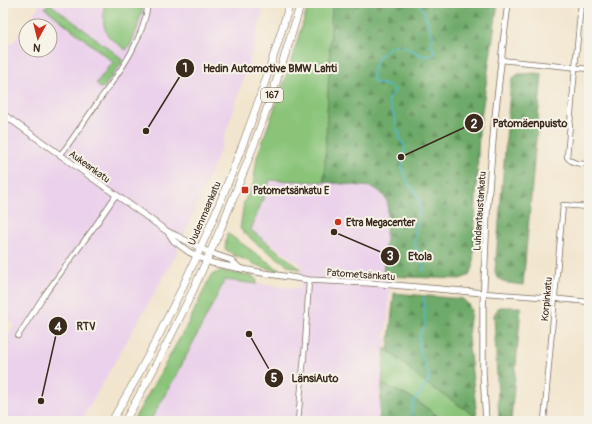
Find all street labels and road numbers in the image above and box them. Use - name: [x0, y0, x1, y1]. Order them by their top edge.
- road number: 167: [261, 88, 283, 102]
- street label: Aukeankatu: [67, 148, 112, 186]
- street label: Luhdantaustankatu: [471, 171, 489, 251]
- street label: Uudenmaankatu: [186, 180, 224, 247]
- street label: Patometsänkatu: [326, 267, 396, 283]
- street label: Korpinkatu: [539, 276, 555, 322]

